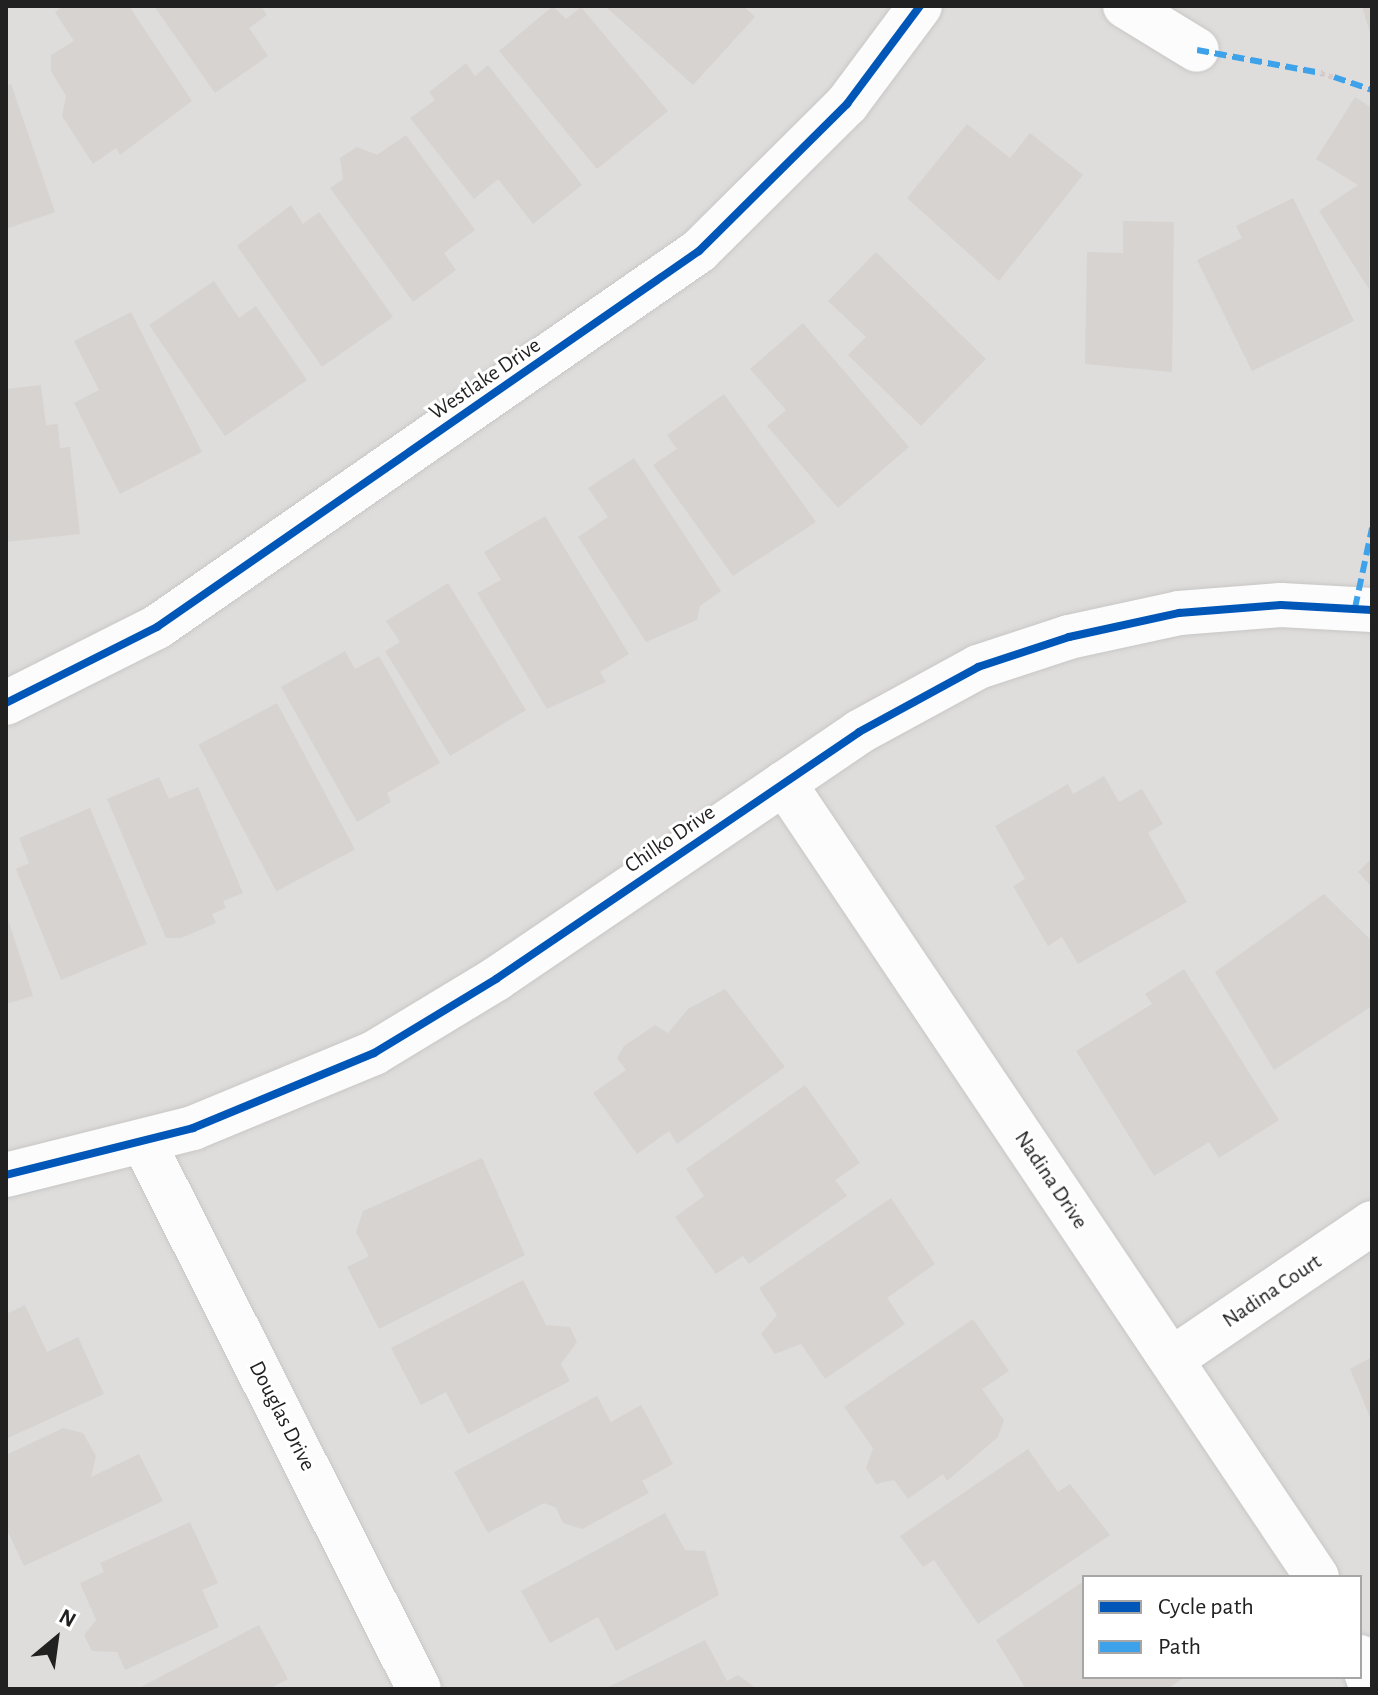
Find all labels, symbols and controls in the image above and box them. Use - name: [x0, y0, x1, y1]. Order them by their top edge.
- street label: Westlake Drive: [424, 332, 546, 426]
- street label: Chilko Drive: [620, 799, 720, 879]
- street label: Nadina Drive: [1009, 1126, 1093, 1234]
- street label: Nadina Court: [1218, 1248, 1326, 1334]
- street label: Douglas Drive: [243, 1357, 321, 1475]
- legend: [1082, 1575, 1362, 1679]
- text: Cycle path: [1158, 1595, 1254, 1619]
- north arrow: [16, 1599, 96, 1679]
- text: N: [56, 1605, 80, 1631]
- text: Path: [1158, 1635, 1201, 1659]

